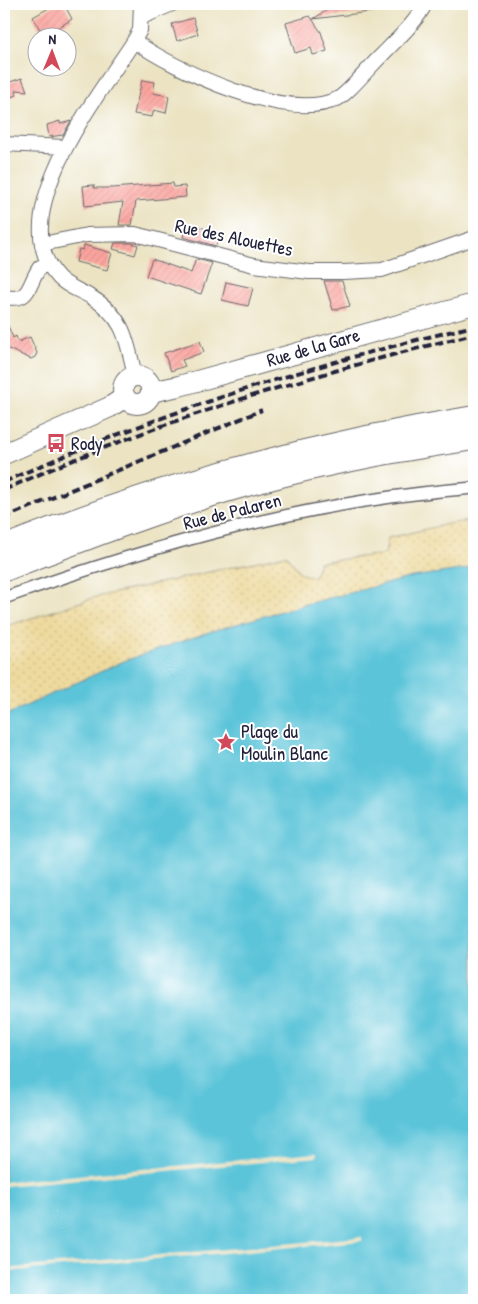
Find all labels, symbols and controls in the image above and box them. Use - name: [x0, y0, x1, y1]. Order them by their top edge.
- north arrow: [28, 28, 78, 78]
- text: N: [48, 29, 57, 48]
- street label: Rue des Alouettes: [173, 212, 295, 262]
- street label: Rue de la Gare: [263, 321, 363, 373]
- place label: Rody: [71, 430, 103, 456]
- bus stop icon: Rody: [45, 432, 67, 454]
- street label: Rue de Palaren: [180, 486, 284, 536]
- place label: Plage du Moulin Blanc: [241, 718, 329, 766]
- place icon: Plage du Moulin Blanc: [215, 731, 237, 753]

